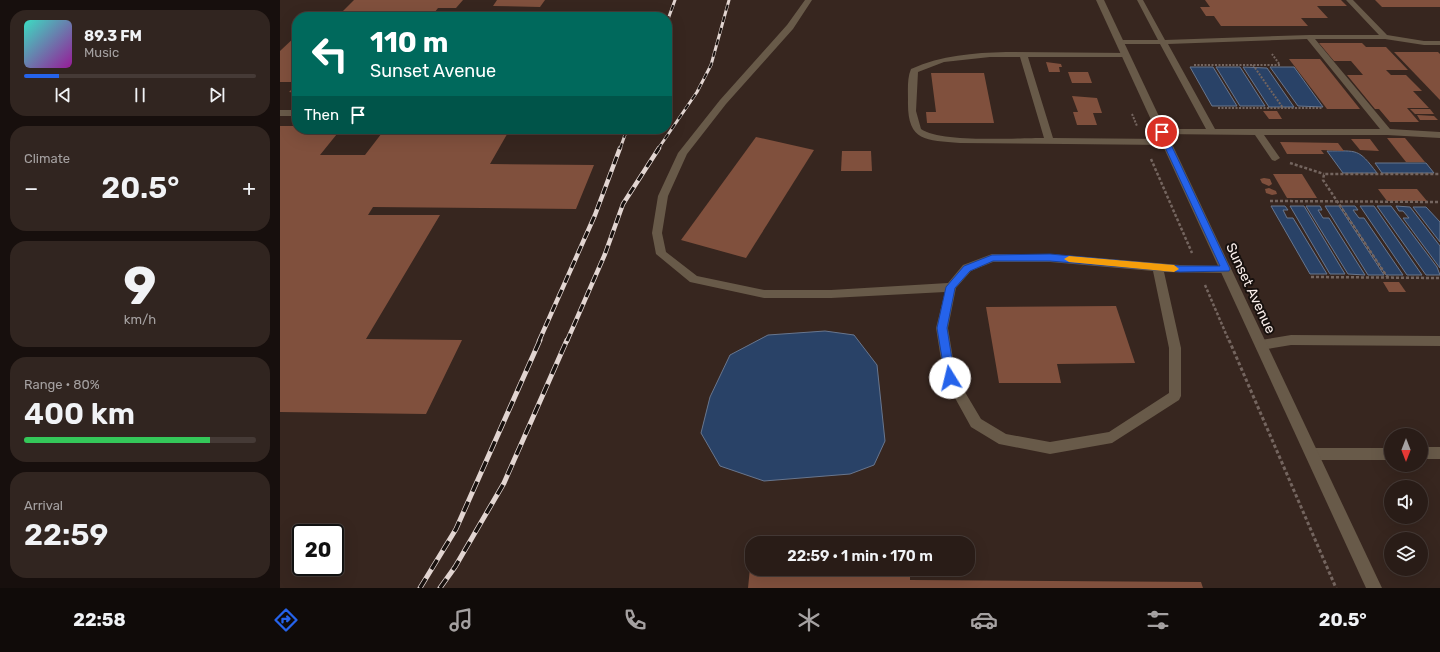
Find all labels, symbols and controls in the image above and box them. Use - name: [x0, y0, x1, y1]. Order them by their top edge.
- text: 110 m: [370, 26, 448, 59]
- text: 89.3 FM: [84, 27, 142, 45]
- icon: left: [304, 28, 356, 80]
- text: Music: [84, 45, 119, 60]
- text: Sunset Avenue: [370, 60, 496, 82]
- icon: previous: [52, 84, 74, 106]
- icon: pause: [129, 84, 151, 106]
- icon: next: [206, 84, 228, 106]
- icon: arrive: [347, 104, 369, 126]
- text: Then: [304, 106, 339, 124]
- pin: [1145, 115, 1179, 149]
- icon: arrive: [1151, 121, 1173, 143]
- text: Climate: [24, 151, 70, 166]
- text: 20.5°: [101, 170, 179, 206]
- text: −: [24, 175, 38, 202]
- text: +: [242, 175, 256, 202]
- street label: Sunset Avenue: [1222, 240, 1279, 336]
- text: 9: [123, 255, 157, 317]
- text: km/h: [124, 312, 156, 327]
- position arrow: [929, 357, 971, 399]
- text: Range · 80%: [24, 377, 100, 392]
- text: 400 km: [24, 396, 135, 432]
- north arrow: [1384, 428, 1428, 472]
- map controls: [1384, 428, 1428, 576]
- button: sound: [1384, 480, 1428, 524]
- text: Arrival: [24, 498, 63, 513]
- text: 22:59: [24, 517, 108, 553]
- speed limit sign: 20: [292, 524, 344, 576]
- button: layers: [1384, 532, 1428, 576]
- text: 22:59 · 1 min · 170 m: [787, 547, 933, 565]
- icon: directions: [272, 606, 300, 634]
- icon: music: [447, 606, 475, 634]
- icon: phone: [621, 606, 649, 634]
- icon: climate: [795, 606, 823, 634]
- icon: car: [970, 606, 998, 634]
- icon: filters: [1144, 606, 1172, 634]
- text: 22:58: [73, 609, 126, 631]
- text: 20.5°: [1319, 609, 1367, 631]

